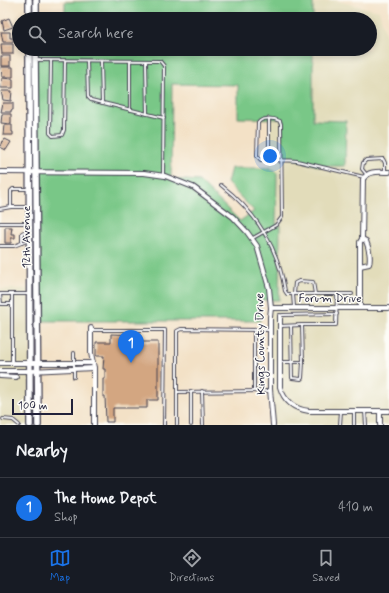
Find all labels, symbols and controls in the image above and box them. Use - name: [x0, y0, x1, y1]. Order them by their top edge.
- search box: [12, 12, 377, 56]
- icon: search: [26, 23, 48, 45]
- text: Search here: [58, 24, 134, 44]
- your location: [260, 146, 280, 166]
- street label: 12th Avenue: [19, 206, 35, 268]
- street label: Forum Drive: [298, 291, 362, 307]
- street label: Kings County Drive: [252, 293, 270, 395]
- pin: 1: [118, 330, 144, 363]
- scale bar: [12, 397, 73, 416]
- text: 100 m: [18, 399, 48, 413]
- text: Nearby: [16, 440, 68, 462]
- text: The Home Depot: [54, 489, 157, 509]
- text: 1: [26, 499, 32, 516]
- text: 410 m: [338, 499, 373, 516]
- text: Shop: [54, 509, 78, 526]
- tab: Map: [49, 547, 71, 585]
- tab: Directions: [169, 547, 214, 585]
- tab: Saved: [312, 547, 340, 585]

